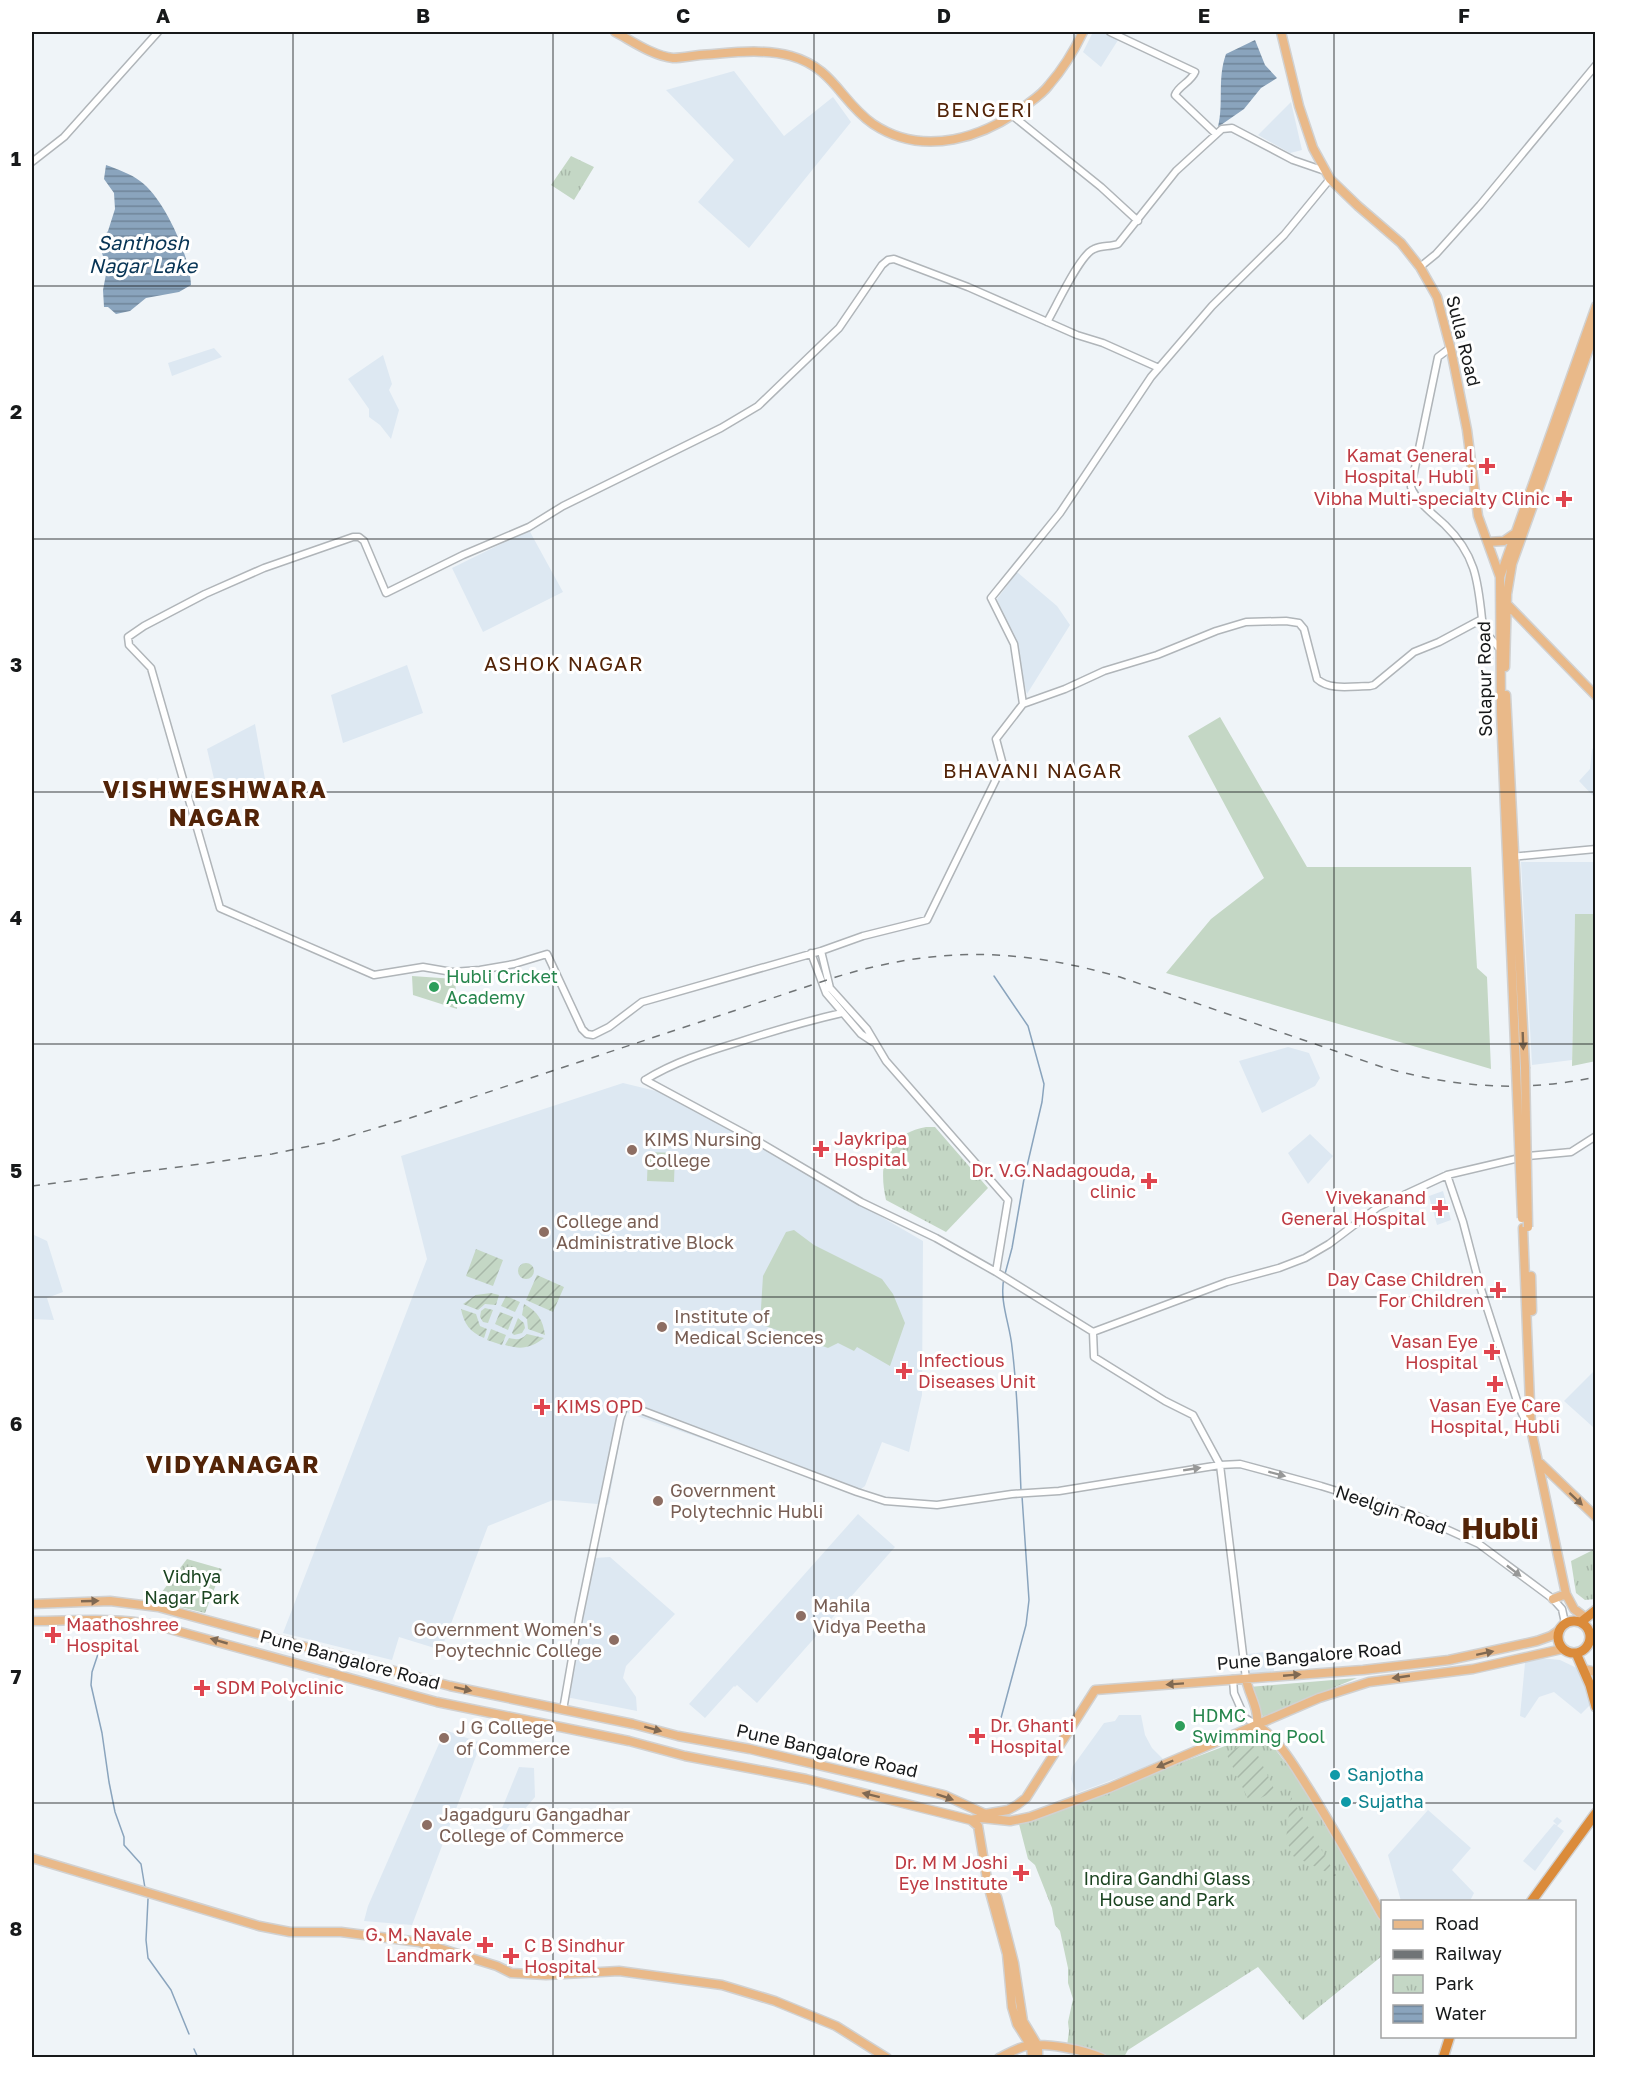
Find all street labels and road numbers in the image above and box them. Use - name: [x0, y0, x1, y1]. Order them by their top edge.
- street label: Sulla Road: [1442, 293, 1486, 388]
- street label: Solapur Road: [1472, 621, 1496, 737]
- street label: Neelgin Road: [1333, 1480, 1450, 1538]
- street label: Pune Bangalore Road: [258, 1624, 443, 1694]
- street label: Pune Bangalore Road: [1216, 1636, 1402, 1674]
- street label: Pune Bangalore Road: [734, 1718, 920, 1782]

